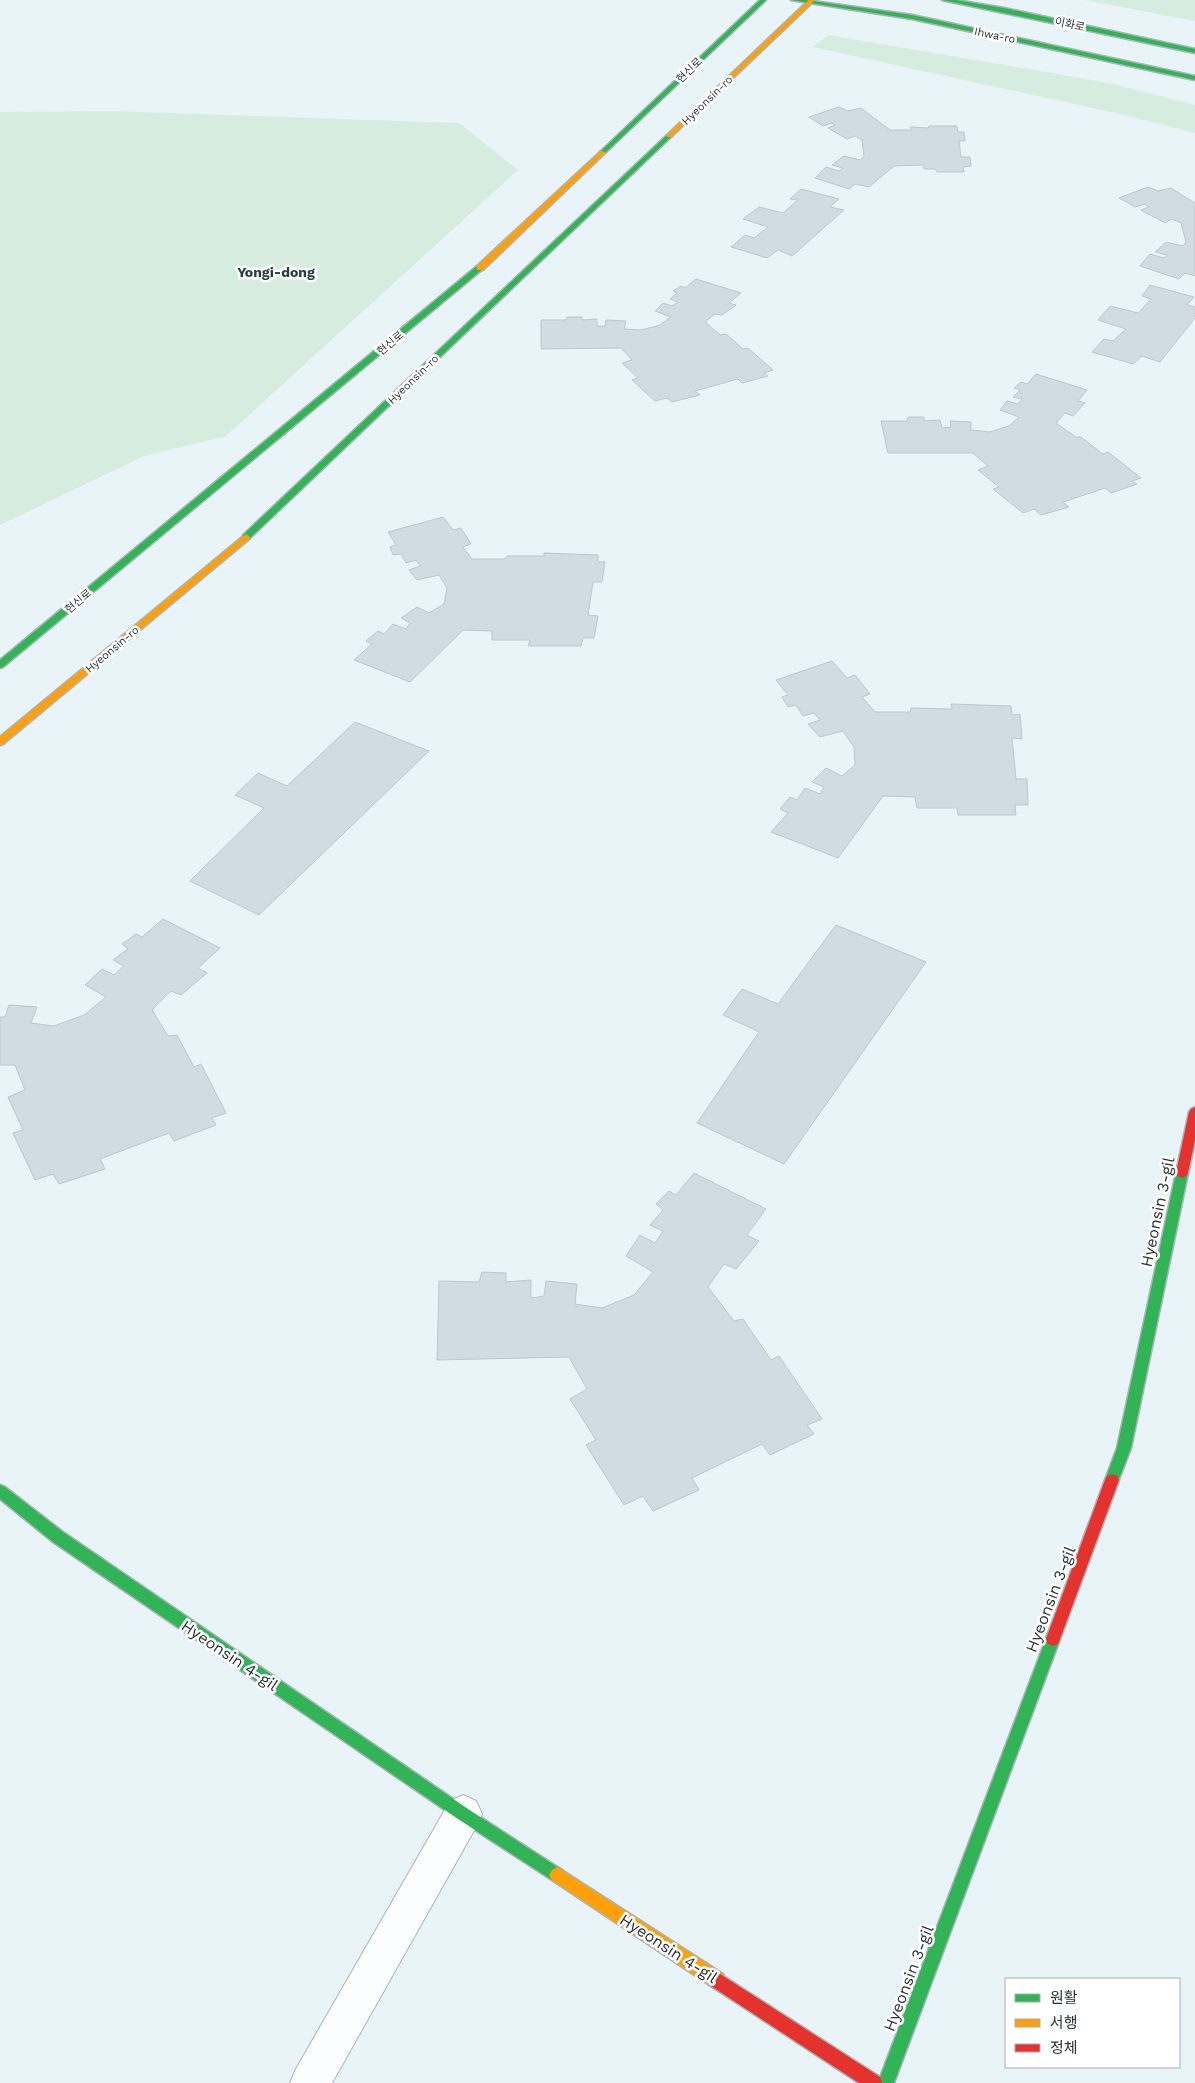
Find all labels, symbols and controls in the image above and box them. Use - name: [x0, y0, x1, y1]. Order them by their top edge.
- street label: 이화로: [1054, 15, 1086, 34]
- street label: Ihwa-ro: [973, 25, 1017, 46]
- street label: 현신로: [674, 55, 705, 86]
- street label: Hyeonsin-ro: [679, 73, 735, 128]
- district label: Yongi-dong: [237, 264, 315, 280]
- street label: 현신로: [375, 329, 406, 358]
- street label: Hyeonsin-ro: [385, 352, 441, 407]
- street label: 현신로: [63, 587, 94, 616]
- street label: Hyeonsin-ro: [83, 623, 142, 675]
- street label: Hyeonsin 3-gil: [1137, 1155, 1178, 1269]
- street label: Hyeonsin 3-gil: [1022, 1543, 1079, 1655]
- street label: Hyeonsin 4-gil: [178, 1616, 282, 1695]
- street label: Hyeonsin 4-gil: [616, 1910, 721, 1987]
- street label: Hyeonsin 3-gil: [880, 1922, 937, 2034]
- legend: [1005, 1978, 1180, 2068]
- text: 원활: [1050, 1989, 1078, 2007]
- text: 서행: [1050, 2014, 1078, 2032]
- text: 정체: [1050, 2039, 1078, 2057]

